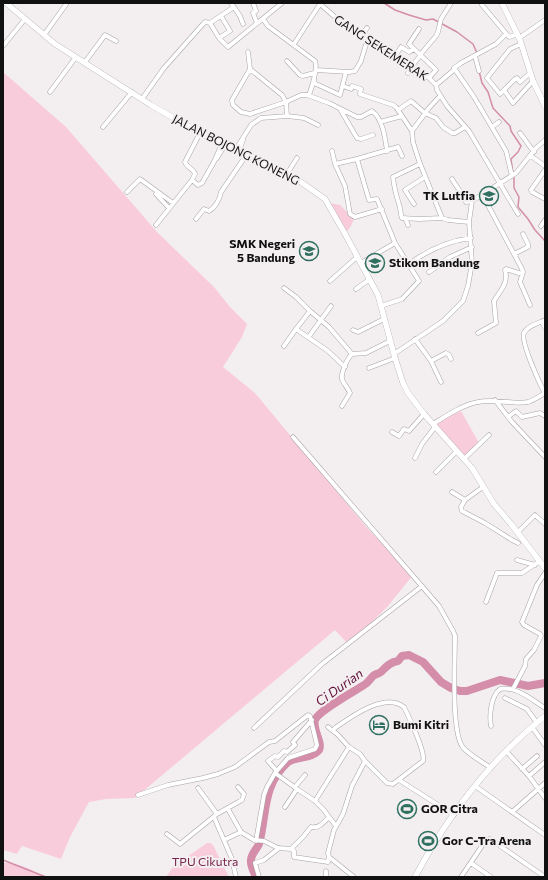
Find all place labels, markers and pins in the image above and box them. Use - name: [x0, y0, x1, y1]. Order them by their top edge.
- school or university icon: TK Lutfia: [478, 185, 500, 207]
- place label: TK Lutfia: [423, 188, 475, 202]
- place label: SMK Negeri 5 Bandung: [229, 236, 295, 264]
- school or university icon: SMK Negeri 5 Bandung: [298, 240, 320, 262]
- school or university icon: Stikom Bandung: [364, 252, 386, 274]
- place label: Stikom Bandung: [389, 255, 480, 269]
- hotel icon: Bumi Kitri: [368, 714, 390, 736]
- place label: Bumi Kitri: [393, 717, 449, 731]
- sports icon: GOR Citra: [396, 798, 418, 820]
- place label: GOR Citra: [421, 801, 478, 815]
- sports icon: Gor C-Tra Arena: [417, 830, 439, 852]
- place label: Gor C-Tra Arena: [442, 833, 531, 847]

